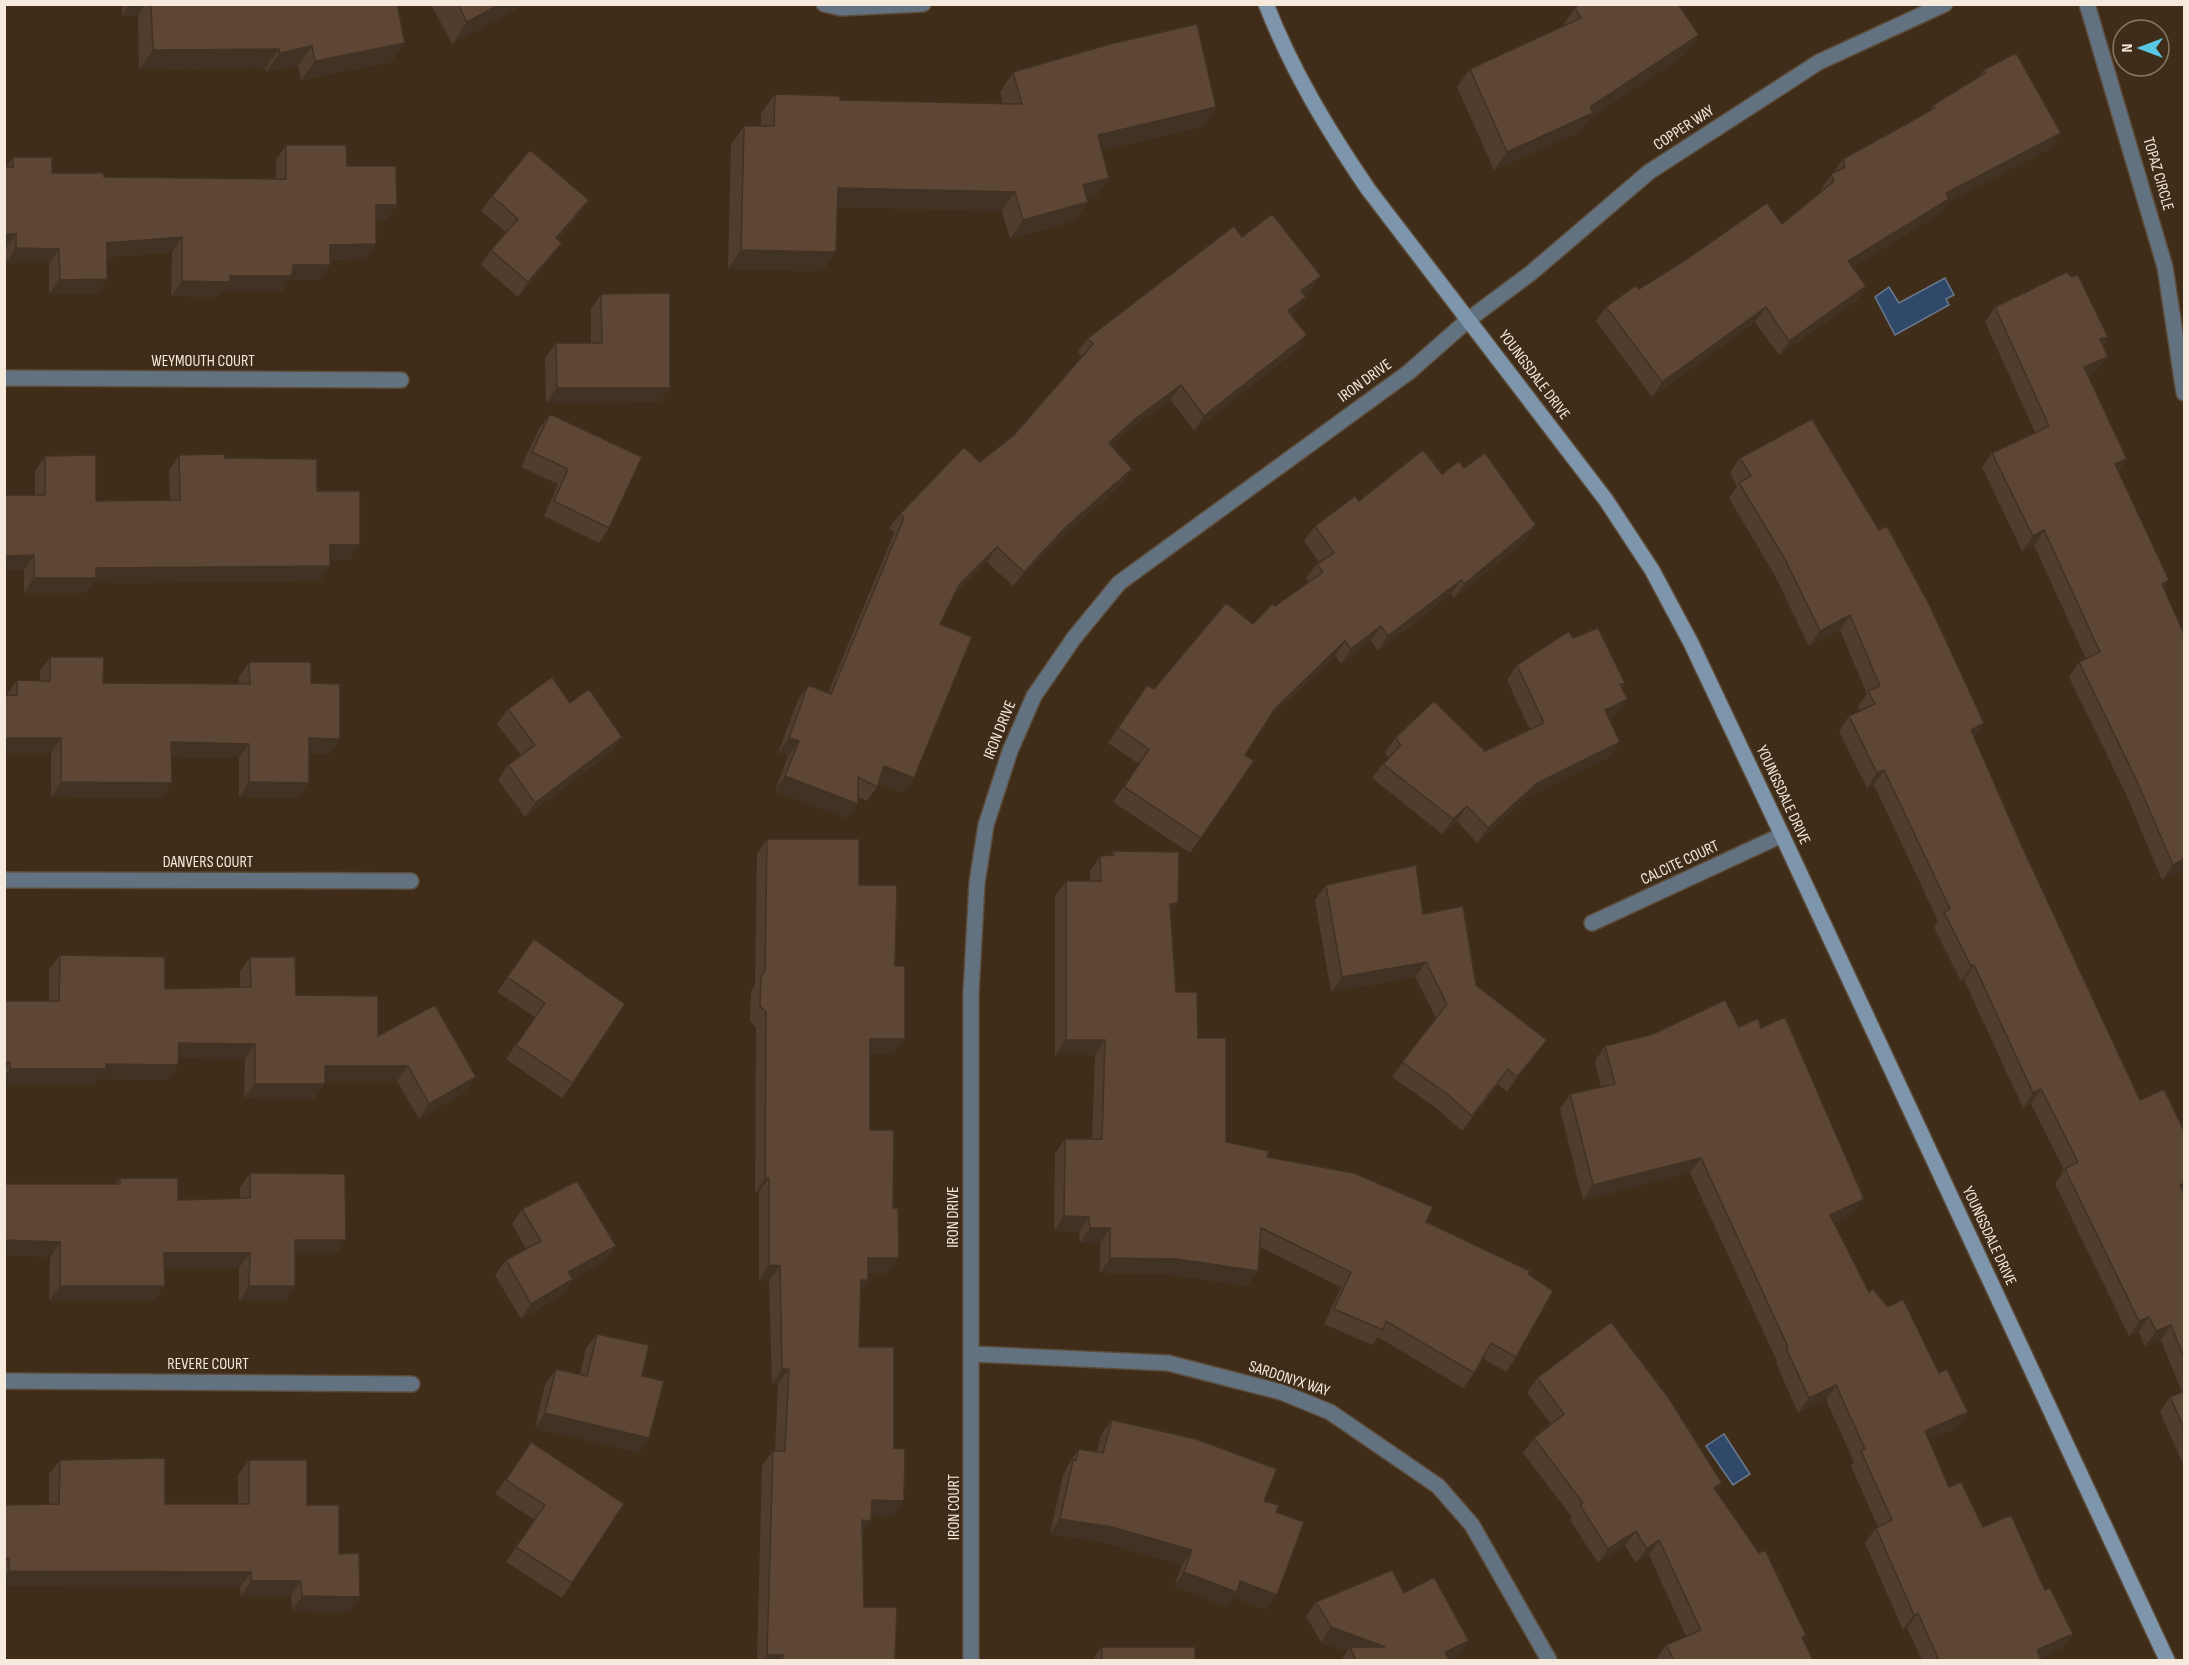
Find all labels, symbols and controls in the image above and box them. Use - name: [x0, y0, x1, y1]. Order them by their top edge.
- north arrow: [2111, 18, 2171, 78]
- text: N: [2118, 44, 2137, 52]
- street label: COPPER WAY: [1650, 101, 1718, 155]
- street label: TOPAZ CIRCLE: [2138, 135, 2178, 213]
- street label: YOUNGSDALE DRIVE: [1494, 327, 1574, 423]
- street label: WEYMOUTH COURT: [151, 352, 255, 371]
- street label: IRON DRIVE: [1335, 355, 1395, 407]
- street label: IRON DRIVE: [980, 698, 1020, 762]
- street label: YOUNGSDALE DRIVE: [1752, 742, 1814, 848]
- street label: CALCITE COURT: [1638, 836, 1723, 889]
- street label: DANVERS COURT: [163, 853, 254, 872]
- street label: YOUNGSDALE DRIVE: [1958, 1183, 2020, 1289]
- street label: IRON DRIVE: [944, 1186, 963, 1248]
- street label: REVERE COURT: [167, 1355, 249, 1374]
- street label: SARDONYX WAY: [1246, 1357, 1332, 1401]
- street label: IRON COURT: [945, 1473, 964, 1540]

